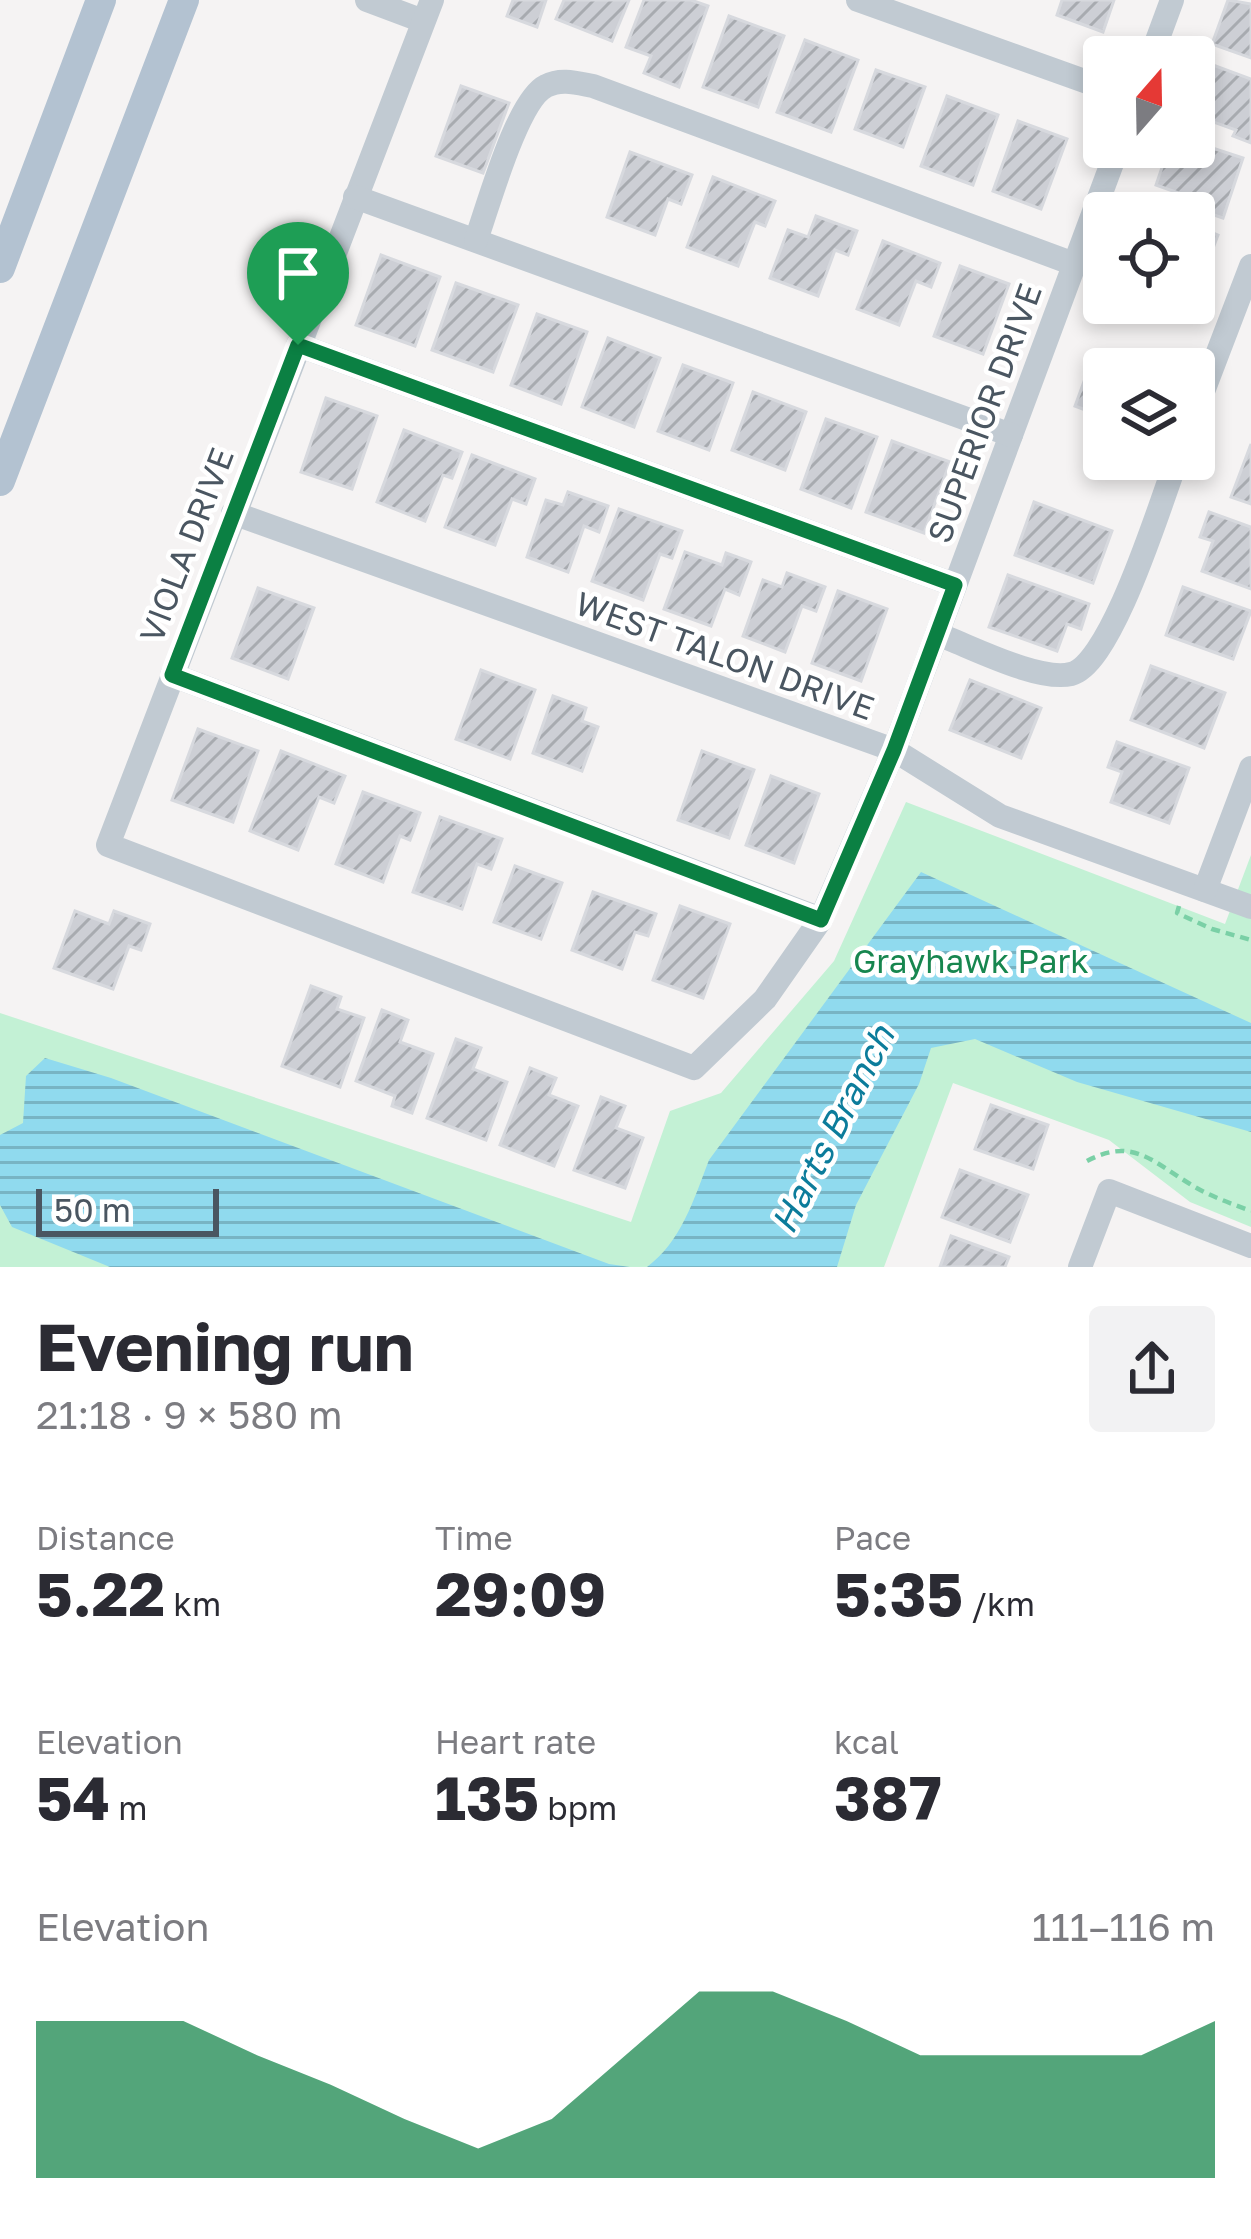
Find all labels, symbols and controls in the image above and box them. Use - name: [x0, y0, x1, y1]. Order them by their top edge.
- north arrow: [1083, 36, 1215, 168]
- map controls: [1083, 36, 1215, 480]
- button: locate: [1083, 192, 1215, 324]
- pin: [247, 222, 349, 345]
- icon: arrive: [265, 240, 331, 306]
- street label: SUPERIOR DRIVE: [919, 278, 1049, 548]
- button: layers: [1083, 348, 1215, 480]
- street label: VIOLA DRIVE: [131, 442, 241, 648]
- street label: WEST TALON DRIVE: [571, 583, 879, 727]
- park label: Grayhawk Park: [853, 941, 1089, 980]
- water label: Harts Branch: [761, 1016, 904, 1240]
- scale bar: [36, 1183, 219, 1236]
- text: 50 m: [54, 1190, 131, 1229]
- text: Evening run: [36, 1306, 414, 1386]
- button: share: [1089, 1306, 1215, 1432]
- text: 21:18 · 9 × 580 m: [36, 1391, 343, 1438]
- text: Distance: [36, 1518, 175, 1557]
- text: Time: [435, 1518, 513, 1557]
- text: Pace: [834, 1518, 911, 1557]
- text: 5.22: [36, 1557, 165, 1629]
- text: 29:09: [435, 1557, 606, 1629]
- text: 5:35: [834, 1557, 963, 1629]
- text: km: [165, 1584, 221, 1623]
- text: /km: [963, 1584, 1035, 1623]
- text: Elevation: [36, 1722, 183, 1761]
- text: Heart rate: [435, 1722, 596, 1761]
- text: kcal: [834, 1722, 899, 1761]
- text: 54: [36, 1761, 110, 1833]
- text: 135: [435, 1761, 539, 1833]
- text: 387: [834, 1761, 942, 1833]
- text: m: [110, 1788, 148, 1827]
- text: bpm: [539, 1788, 617, 1827]
- text: Elevation: [36, 1903, 209, 1950]
- text: 111–116 m: [1032, 1903, 1215, 1950]

